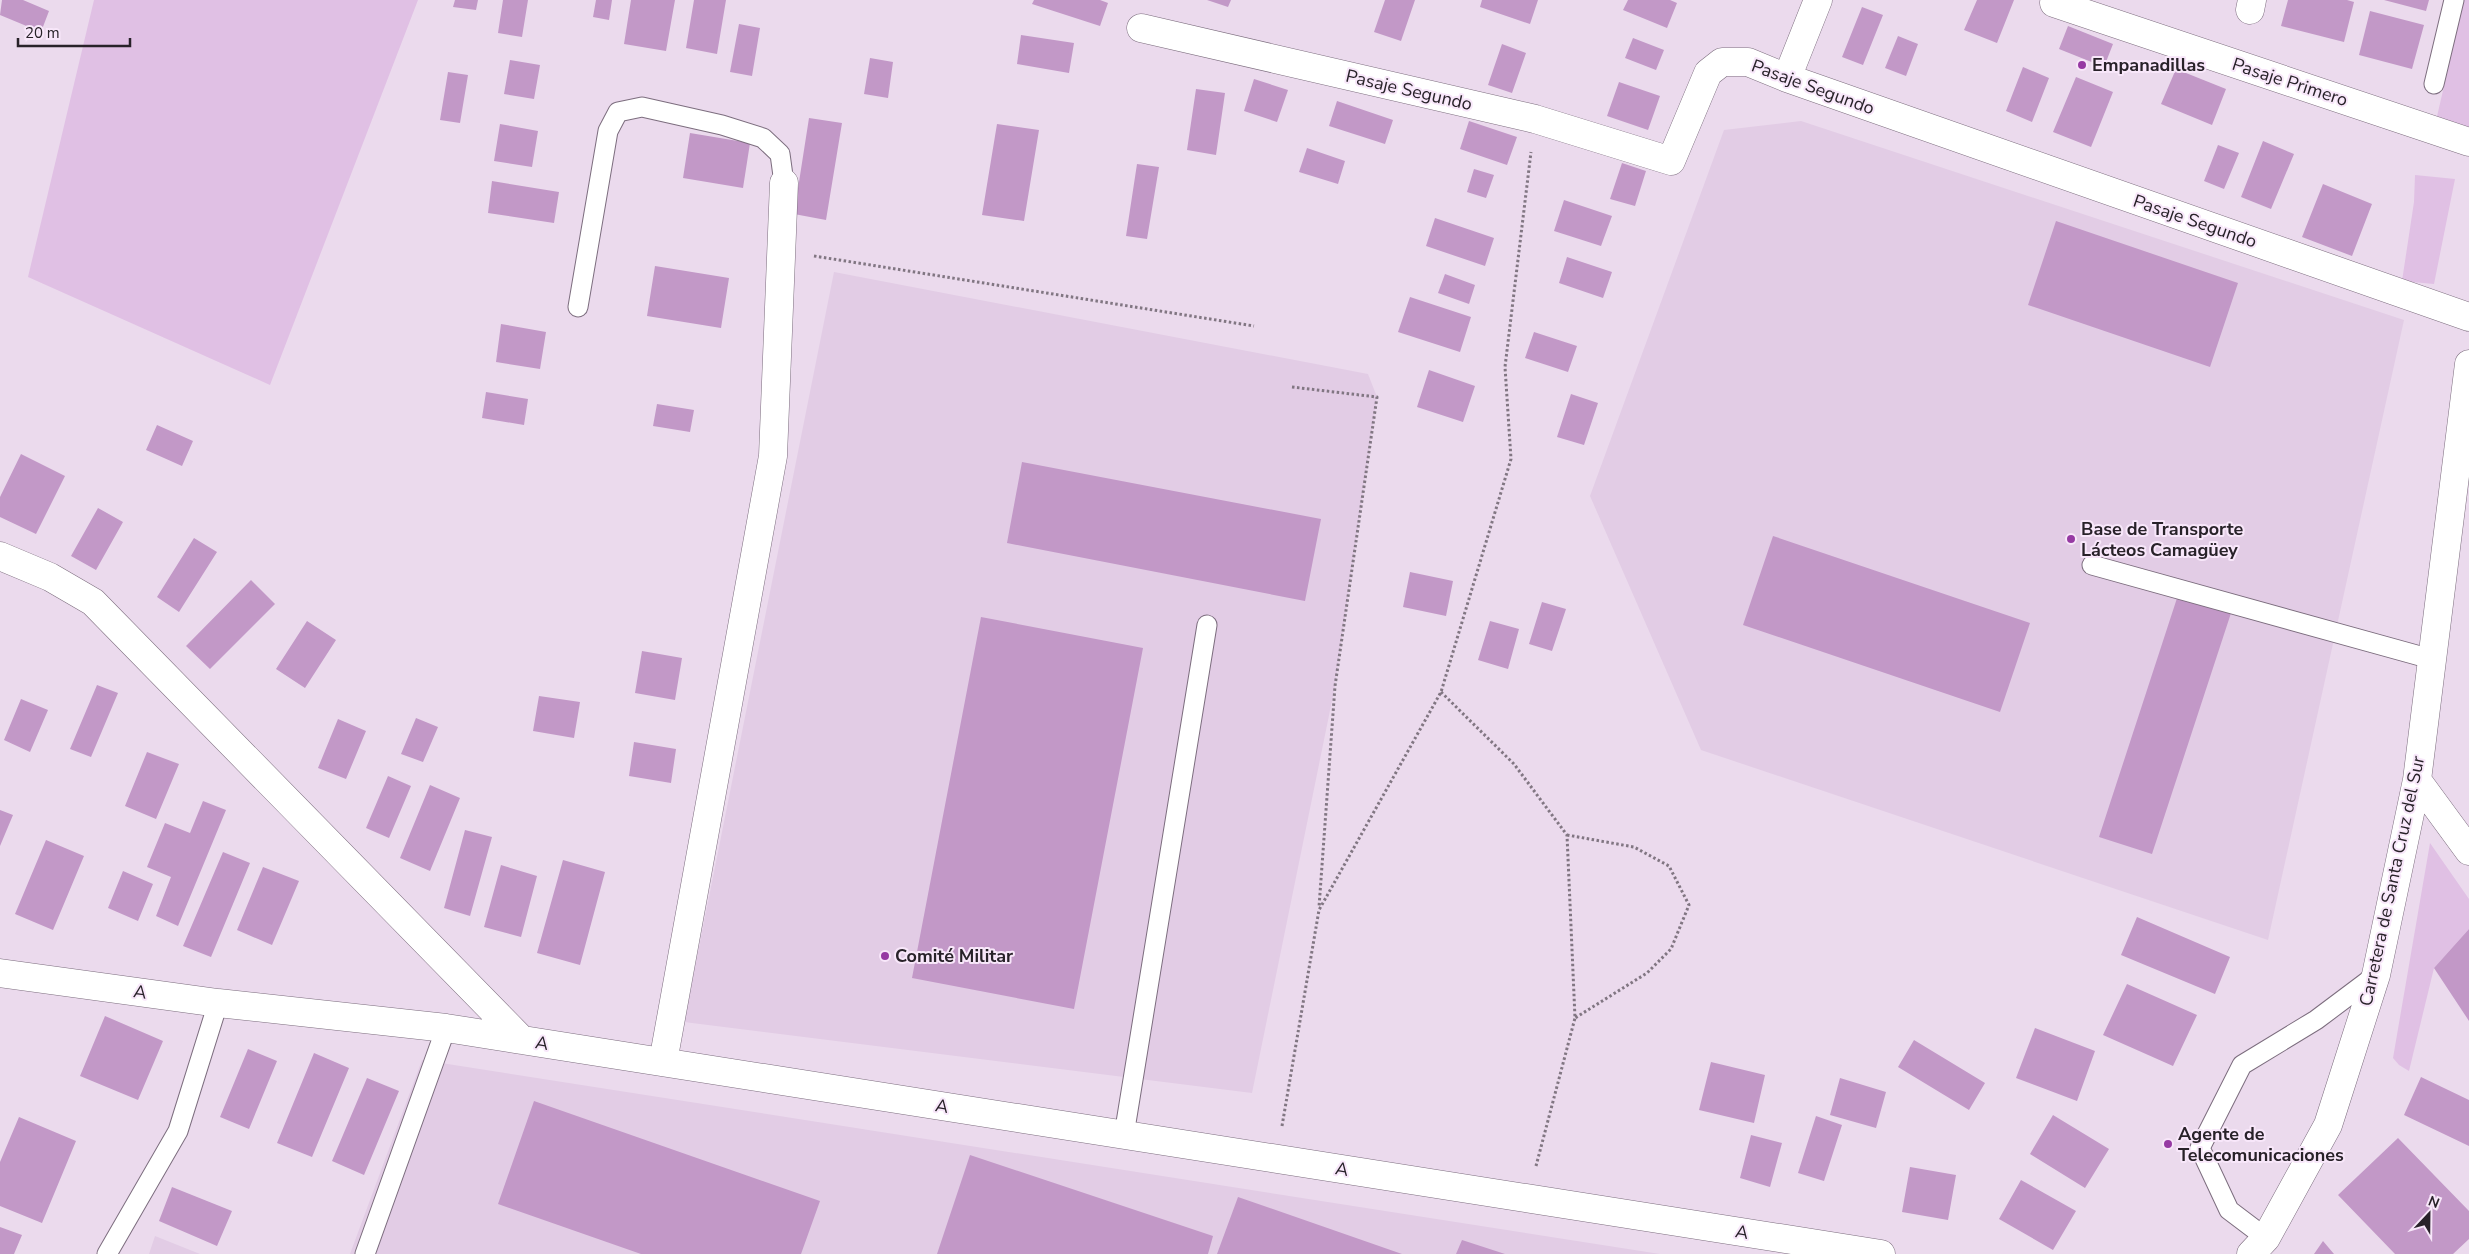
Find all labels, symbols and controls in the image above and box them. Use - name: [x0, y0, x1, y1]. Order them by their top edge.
- scale bar: [18, 15, 130, 47]
- text: 20 m: [25, 23, 60, 43]
- street label: Pasaje Primero: [2229, 52, 2351, 112]
- place label: Empanadillas: [2092, 53, 2205, 77]
- street label: Pasaje Segundo: [1748, 54, 1878, 120]
- marker: Empanadillas: [2076, 59, 2088, 71]
- street label: Pasaje Segundo: [1343, 64, 1475, 116]
- street label: Pasaje Segundo: [2130, 189, 2260, 253]
- place label: Base de Transporte Lácteos Camagüey: [2081, 517, 2243, 562]
- marker: Base de Transporte Lácteos Camagüey: [2065, 533, 2077, 545]
- street label: Carretera de Santa Cruz del Sur: [2354, 753, 2430, 1008]
- place label: Comité Militar: [895, 944, 1013, 968]
- marker: Comité Militar: [879, 950, 891, 962]
- street label: A: [132, 979, 148, 1005]
- street label: A: [534, 1030, 550, 1056]
- street label: A: [934, 1093, 950, 1119]
- place label: Agente de Telecomunicaciones: [2178, 1122, 2344, 1167]
- marker: Agente de Telecomunicaciones: [2162, 1138, 2174, 1150]
- street label: A: [1334, 1156, 1350, 1182]
- north arrow: [2404, 1189, 2454, 1239]
- text: N: [2425, 1192, 2442, 1213]
- street label: A: [1734, 1219, 1750, 1245]

